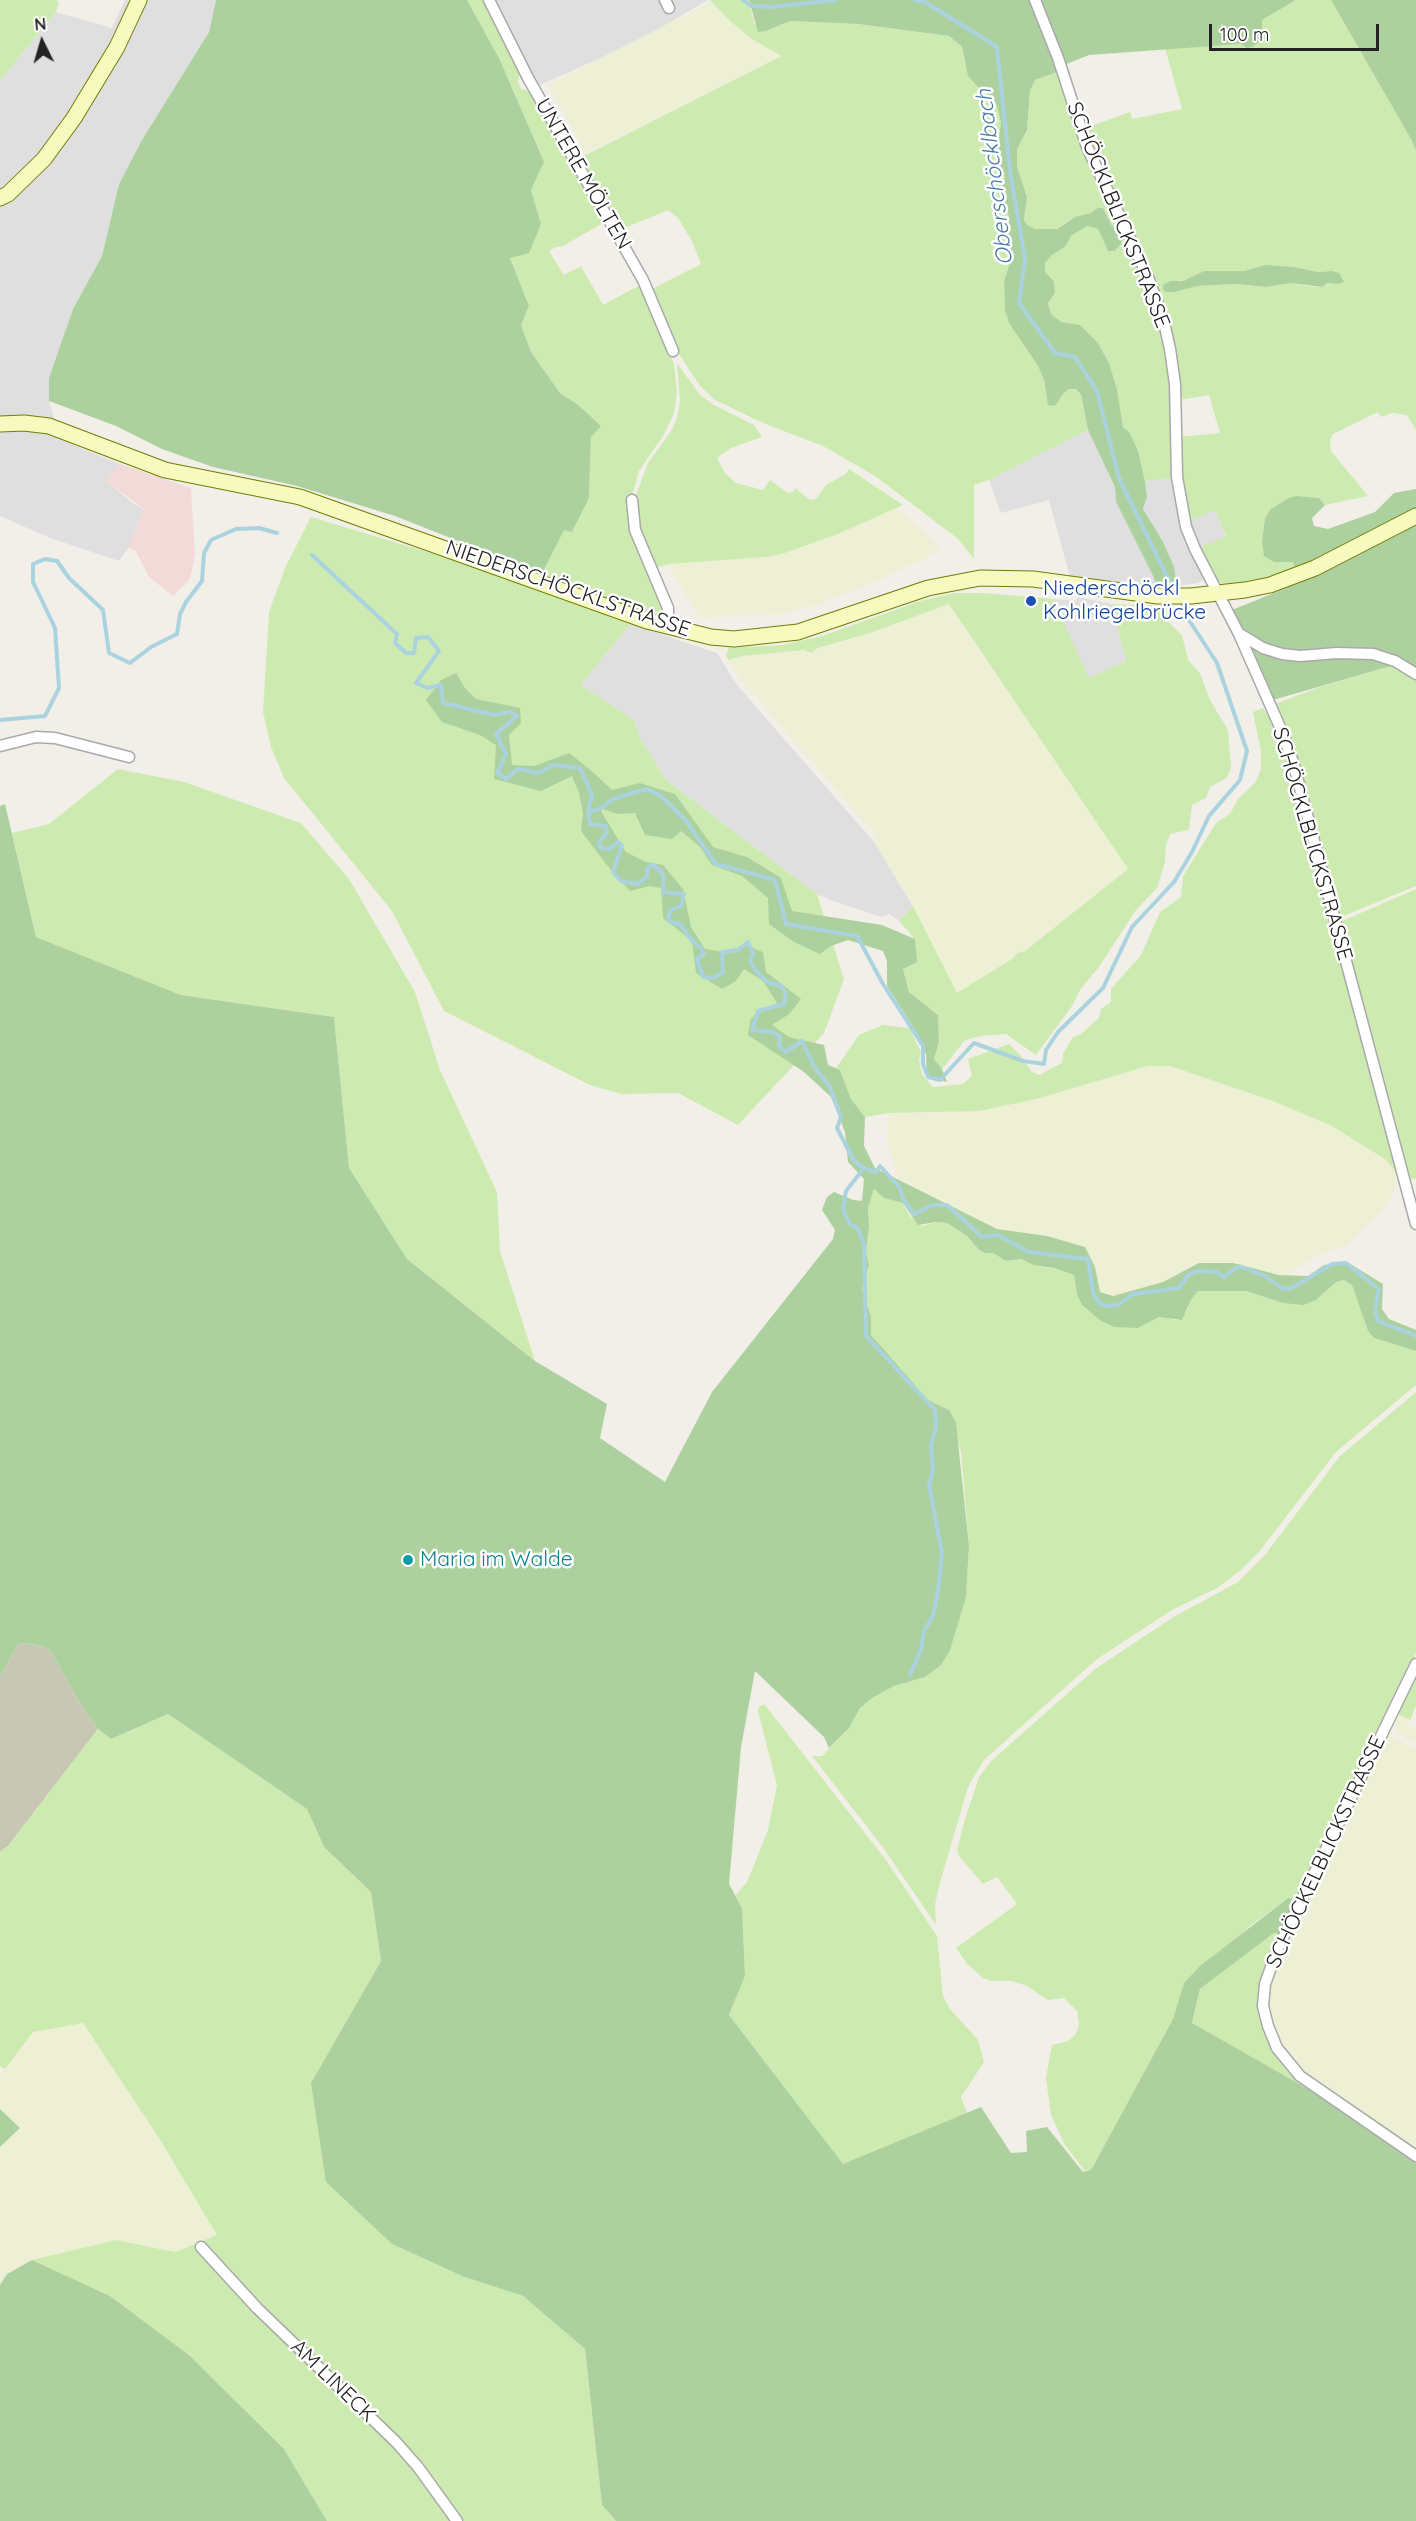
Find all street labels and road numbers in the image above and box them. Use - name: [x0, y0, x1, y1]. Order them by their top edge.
- street label: UNTERE MÖLTEN: [530, 94, 636, 254]
- street label: SCHÖCKLBLICKSTRASSE: [1061, 98, 1175, 332]
- street label: NIEDERSCHÖCKLSTRASSE: [442, 535, 694, 643]
- street label: SCHÖCKLBLICKSTRASSE: [1267, 725, 1357, 963]
- street label: SCHÖCKELBLICKSTRASSE: [1261, 1732, 1391, 1972]
- street label: AM LINECK: [285, 2334, 381, 2428]

